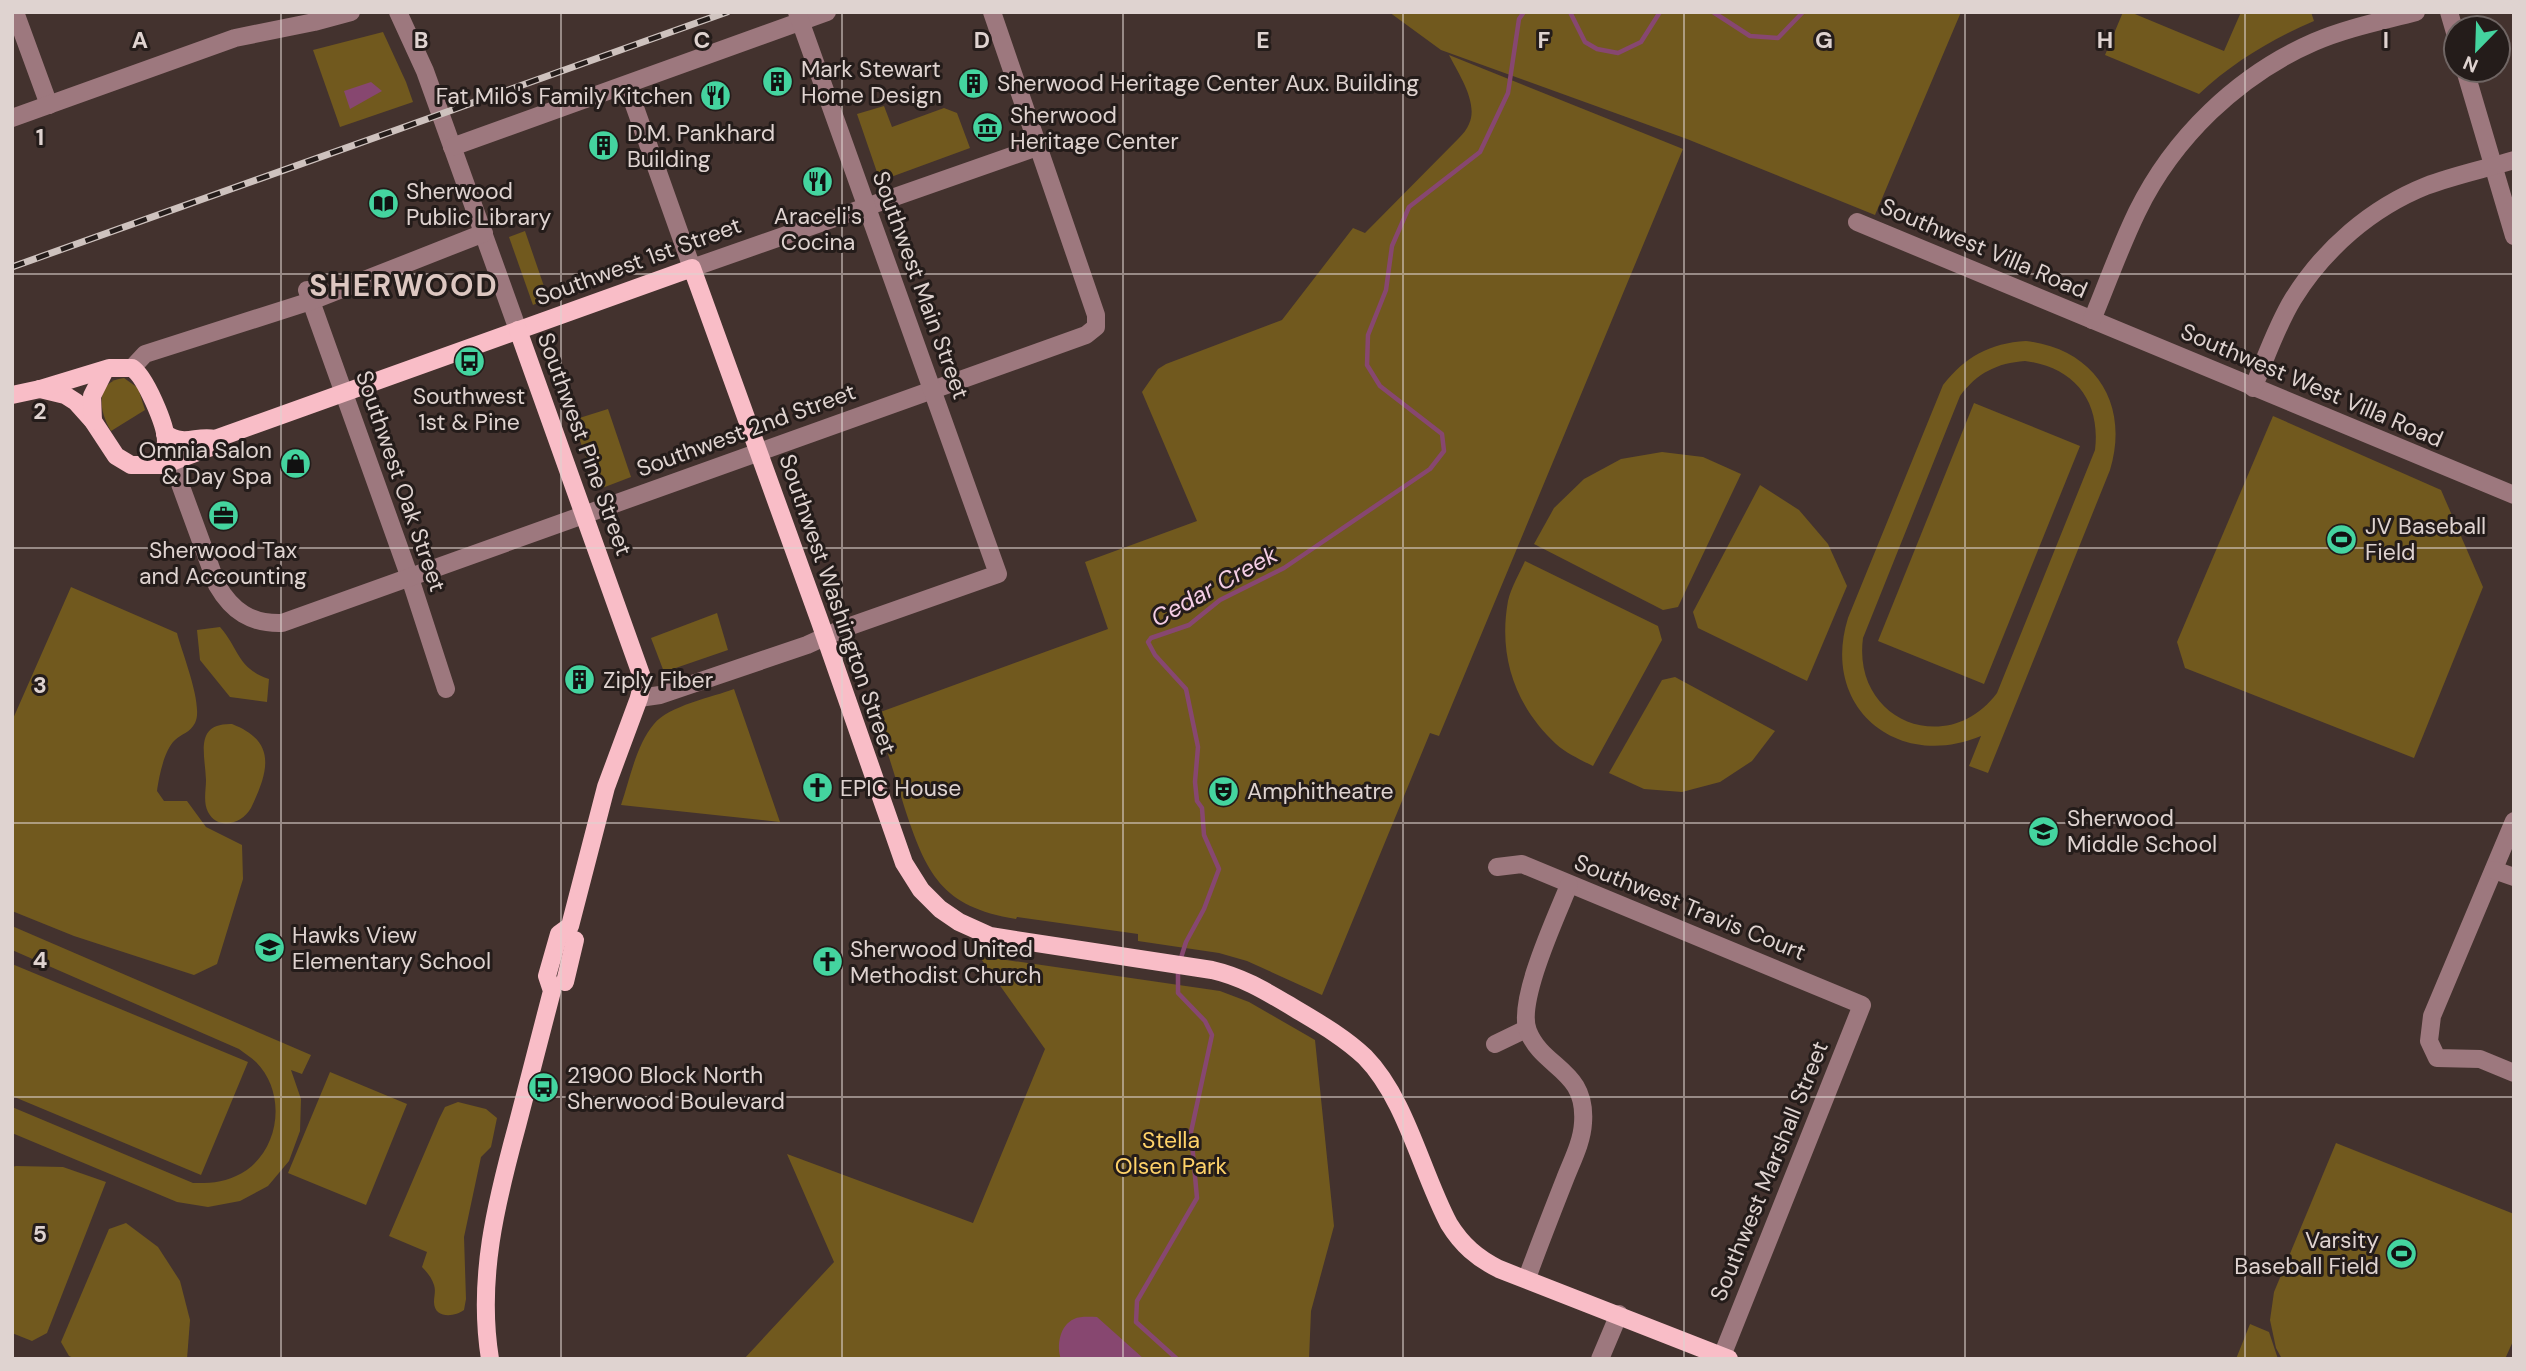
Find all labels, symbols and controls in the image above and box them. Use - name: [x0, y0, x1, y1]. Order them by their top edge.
- north arrow: [2442, 14, 2512, 84]
- text: A: [132, 25, 148, 55]
- text: B: [414, 25, 428, 55]
- text: C: [694, 25, 710, 55]
- text: D: [974, 25, 990, 55]
- text: E: [1256, 25, 1270, 55]
- text: F: [1538, 25, 1551, 55]
- text: G: [1815, 25, 1833, 55]
- text: H: [2097, 25, 2113, 55]
- text: I: [2383, 25, 2389, 55]
- text: N: [2459, 50, 2482, 78]
- place label: Mark Stewart Home Design: [801, 54, 942, 110]
- building icon: Mark Stewart Home Design: [761, 65, 795, 99]
- building icon: Sherwood Heritage Center Aux. Building: [957, 66, 991, 100]
- place label: Sherwood Heritage Center Aux. Building: [997, 68, 1419, 98]
- restaurant icon: Fat Milo's Family Kitchen: [699, 79, 733, 113]
- place label: Fat Milo's Family Kitchen: [436, 81, 693, 111]
- place label: Sherwood Heritage Center: [1010, 100, 1179, 156]
- museum icon: Sherwood Heritage Center: [970, 111, 1004, 145]
- place label: D.M. Pankhard Building: [627, 118, 775, 174]
- text: 1: [36, 122, 44, 152]
- building icon: D.M. Pankhard Building: [587, 129, 621, 163]
- restaurant icon: Araceli's Cocina: [801, 165, 835, 199]
- street label: Southwest Main Street: [866, 167, 976, 403]
- place label: Sherwood Public Library: [406, 176, 551, 232]
- library icon: Sherwood Public Library: [366, 187, 400, 221]
- street label: Southwest Villa Road: [1876, 191, 2092, 305]
- place label: Araceli's Cocina: [774, 201, 862, 257]
- street label: Southwest 1st Street: [531, 210, 745, 312]
- district label: SHERWOOD: [309, 266, 499, 305]
- street label: Southwest West Villa Road: [2176, 316, 2448, 454]
- street label: Southwest Pine Street: [531, 328, 639, 560]
- bus stop icon: Southwest 1st & Pine: [452, 345, 486, 379]
- street label: Southwest Oak Street: [349, 366, 453, 596]
- street label: Southwest 2nd Street: [632, 376, 860, 484]
- place label: Southwest 1st & Pine: [413, 381, 525, 437]
- text: 2: [33, 396, 47, 426]
- place label: Omnia Salon & Day Spa: [139, 435, 272, 491]
- shop icon: Omnia Salon & Day Spa: [278, 446, 312, 480]
- street label: Southwest Washington Street: [772, 450, 904, 758]
- office icon: Sherwood Tax and Accounting: [206, 499, 240, 533]
- place label: JV Baseball Field: [2365, 511, 2486, 567]
- sports icon: JV Baseball Field: [2325, 522, 2359, 556]
- place label: Sherwood Tax and Accounting: [139, 535, 307, 591]
- water label: Cedar Creek: [1145, 538, 1283, 634]
- building icon: Ziply Fiber: [563, 663, 597, 697]
- place label: Ziply Fiber: [603, 665, 713, 695]
- text: 3: [33, 670, 47, 700]
- church icon: EPIC House: [800, 771, 834, 805]
- place label: EPIC House: [840, 773, 961, 803]
- theatre icon: Amphitheatre: [1207, 774, 1241, 808]
- place label: Amphitheatre: [1247, 776, 1394, 806]
- place label: Sherwood Middle School: [2067, 803, 2217, 859]
- school or university icon: Sherwood Middle School: [2027, 814, 2061, 848]
- street label: Southwest Travis Court: [1570, 847, 1810, 967]
- place label: Hawks View Elementary School: [292, 920, 491, 976]
- school or university icon: Hawks View Elementary School: [252, 931, 286, 965]
- place label: Sherwood United Methodist Church: [850, 934, 1041, 990]
- text: 4: [33, 945, 48, 975]
- church icon: Sherwood United Methodist Church: [810, 945, 844, 979]
- street label: Southwest Marshall Street: [1703, 1037, 1835, 1305]
- place label: 21900 Block North Sherwood Boulevard: [567, 1060, 785, 1116]
- bus stop icon: 21900 Block North Sherwood Boulevard: [527, 1071, 561, 1105]
- park label: Stella Olsen Park: [1115, 1125, 1228, 1181]
- text: 5: [33, 1219, 47, 1249]
- place label: Varsity Baseball Field: [2234, 1225, 2379, 1281]
- sports icon: Varsity Baseball Field: [2385, 1236, 2419, 1270]

